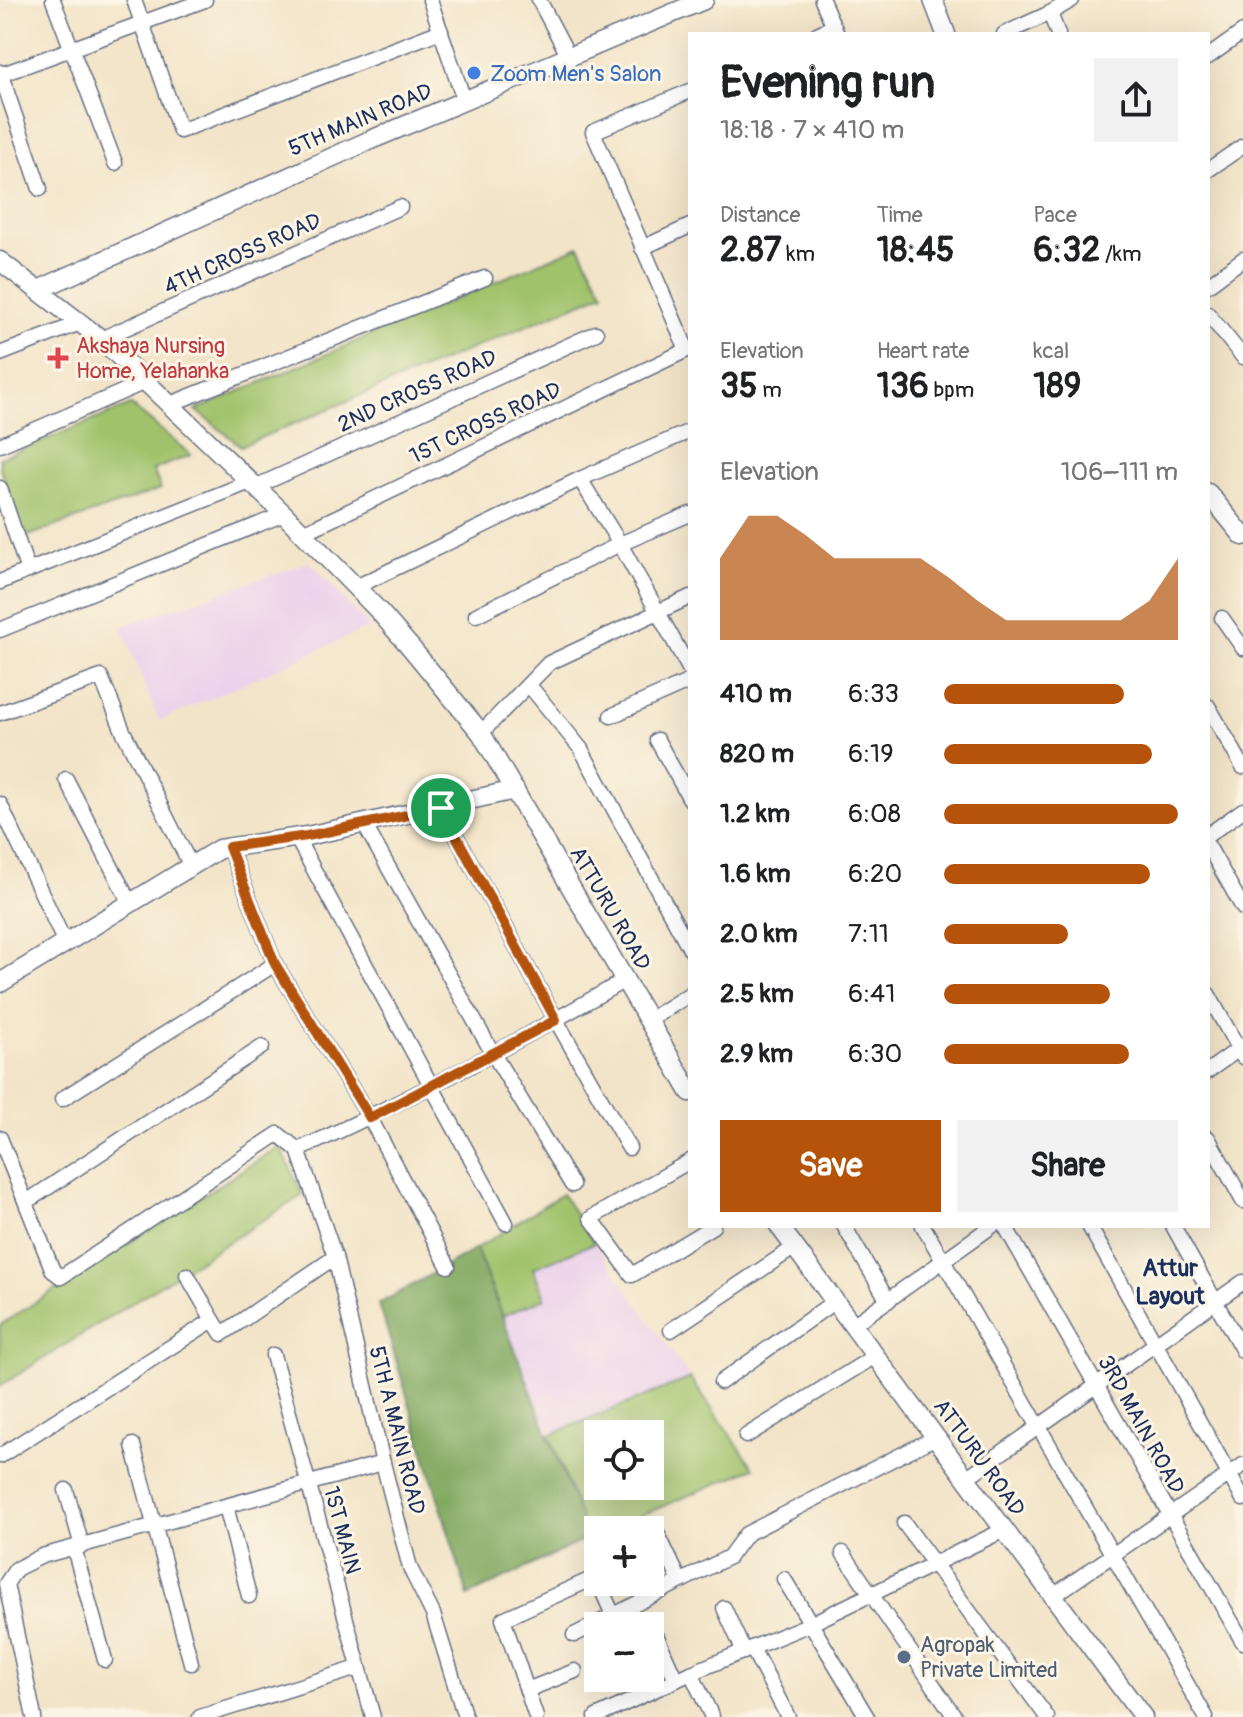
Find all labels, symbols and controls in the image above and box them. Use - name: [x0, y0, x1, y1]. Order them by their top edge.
- text: Evening run: [720, 56, 935, 111]
- button: share: [1094, 58, 1178, 142]
- place label: Zoom Men's Salon: [490, 60, 661, 88]
- marker: Zoom Men's Salon: [465, 64, 483, 82]
- street label: 5TH MAIN ROAD: [284, 77, 437, 163]
- text: 18:18 · 7 × 410 m: [720, 114, 904, 146]
- text: Distance: [720, 201, 800, 229]
- text: Time: [877, 201, 923, 229]
- text: Pace: [1033, 201, 1077, 229]
- street label: 4TH CROSS ROAD: [159, 207, 325, 301]
- text: 2.87: [720, 229, 782, 272]
- text: 18:45: [877, 229, 954, 272]
- text: 6:32: [1033, 229, 1100, 272]
- text: km: [782, 240, 815, 268]
- text: /km: [1100, 240, 1142, 268]
- place label: Akshaya Nursing Home, Yelahanka: [76, 332, 229, 385]
- text: Elevation: [720, 337, 804, 365]
- text: Heart rate: [877, 337, 969, 365]
- text: kcal: [1033, 337, 1069, 365]
- street label: 2ND CROSS ROAD: [333, 343, 501, 439]
- marker: Akshaya Nursing Home, Yelahanka: [47, 347, 69, 369]
- text: 35: [720, 365, 757, 408]
- text: 136: [877, 365, 929, 408]
- text: 189: [1033, 365, 1081, 408]
- street label: 1ST CROSS ROAD: [405, 376, 566, 470]
- text: m: [757, 376, 782, 404]
- text: bpm: [929, 376, 974, 404]
- text: Elevation: [720, 456, 819, 488]
- text: 106–111 m: [1060, 456, 1178, 488]
- text: 410 m: [720, 678, 792, 710]
- text: 6:33: [848, 678, 899, 710]
- text: 820 m: [720, 738, 794, 770]
- text: 6:19: [848, 738, 894, 770]
- pin: [407, 774, 475, 842]
- icon: arrive: [419, 786, 463, 830]
- text: 1.2 km: [720, 798, 790, 830]
- text: 6:08: [848, 798, 901, 830]
- street label: ATTURU ROAD: [563, 842, 657, 975]
- text: 1.6 km: [720, 858, 791, 890]
- text: 6:20: [848, 858, 902, 890]
- text: 2.0 km: [720, 918, 798, 950]
- text: 7:11: [848, 918, 889, 950]
- text: 2.5 km: [720, 978, 794, 1010]
- text: 6:41: [848, 978, 895, 1010]
- text: 2.9 km: [720, 1038, 793, 1070]
- text: 6:30: [848, 1038, 902, 1070]
- button: Save: [720, 1120, 941, 1212]
- button: Share: [957, 1120, 1178, 1212]
- district label: Attur Layout: [1135, 1254, 1206, 1311]
- street label: 5TH A MAIN ROAD: [363, 1343, 431, 1517]
- street label: 3RD MAIN ROAD: [1091, 1350, 1191, 1499]
- street label: ATTURU ROAD: [927, 1393, 1031, 1522]
- map controls: [584, 1420, 664, 1692]
- button: locate: [584, 1420, 664, 1500]
- street label: 1ST MAIN: [317, 1483, 367, 1577]
- button: +: [584, 1516, 664, 1596]
- button: −: [584, 1612, 664, 1692]
- place label: Agropak Private Limited: [920, 1631, 1058, 1684]
- marker: Agropak Private Limited: [895, 1648, 913, 1666]

